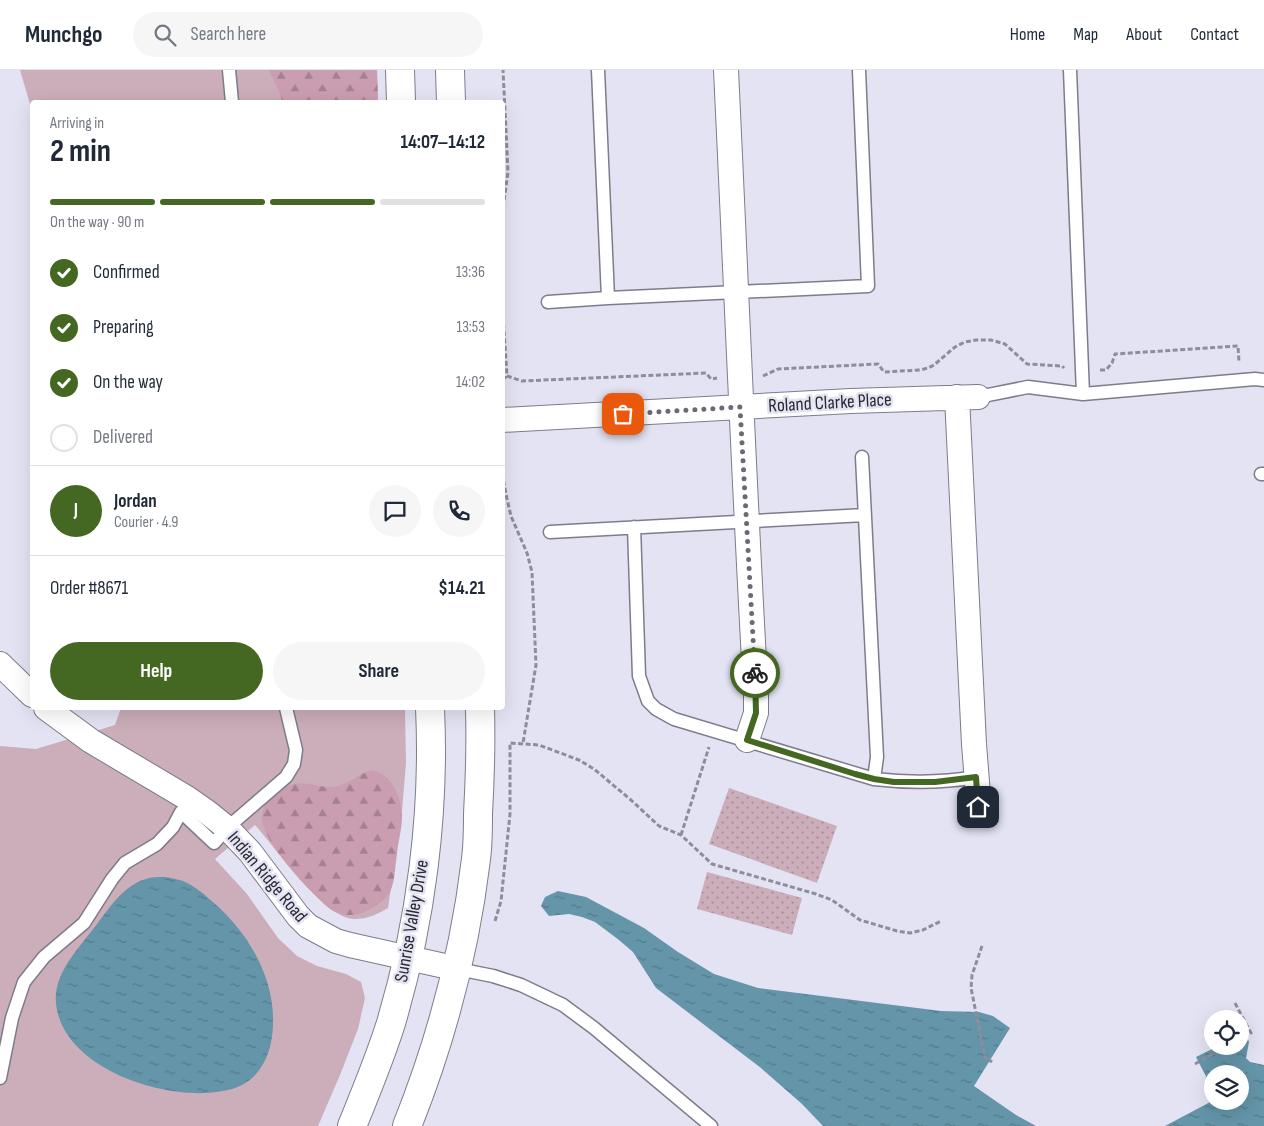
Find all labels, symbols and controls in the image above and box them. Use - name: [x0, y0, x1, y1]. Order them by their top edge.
- search box: [133, 12, 483, 57]
- text: Munchgo: [25, 20, 103, 49]
- icon: search: [151, 21, 179, 49]
- text: Search here: [191, 23, 266, 46]
- text: Home: [1010, 24, 1045, 45]
- text: Map: [1073, 24, 1098, 45]
- text: About: [1126, 24, 1162, 45]
- text: Contact: [1190, 24, 1239, 45]
- text: Arriving in: [50, 114, 104, 133]
- text: 14:07–14:12: [400, 131, 485, 154]
- text: 2 min: [50, 132, 111, 171]
- text: On the way · 90 m: [50, 213, 144, 232]
- icon: check: [50, 259, 78, 287]
- text: Confirmed: [93, 261, 160, 284]
- text: 13:36: [456, 263, 485, 282]
- icon: check: [50, 314, 78, 342]
- text: Preparing: [93, 316, 154, 339]
- text: 13:53: [457, 318, 485, 337]
- icon: check: [50, 369, 78, 397]
- text: On the way: [93, 371, 163, 394]
- text: 14:02: [456, 373, 485, 392]
- street label: Roland Clarke Place: [768, 388, 892, 418]
- pin: [602, 393, 644, 435]
- icon: bag: [609, 400, 637, 428]
- text: Delivered: [93, 426, 153, 449]
- button: chat: [369, 485, 421, 537]
- button: phone: [433, 485, 485, 537]
- text: Jordan: [114, 490, 157, 513]
- text: J: [74, 499, 78, 522]
- text: Courier · 4.9: [114, 513, 178, 532]
- text: Order #8671: [50, 577, 128, 600]
- text: $14.21: [438, 577, 485, 600]
- button: Help: [50, 642, 263, 700]
- button: Share: [273, 642, 485, 700]
- courier: [730, 648, 780, 698]
- icon: bike: [741, 659, 769, 687]
- pin: [957, 786, 999, 828]
- icon: home: [964, 793, 992, 821]
- street label: Indian Ridge Road: [222, 827, 312, 927]
- street label: Sunrise Valley Drive: [390, 858, 434, 984]
- map controls: [1204, 1010, 1249, 1110]
- button: locate: [1204, 1010, 1249, 1055]
- button: layers: [1204, 1065, 1249, 1110]

